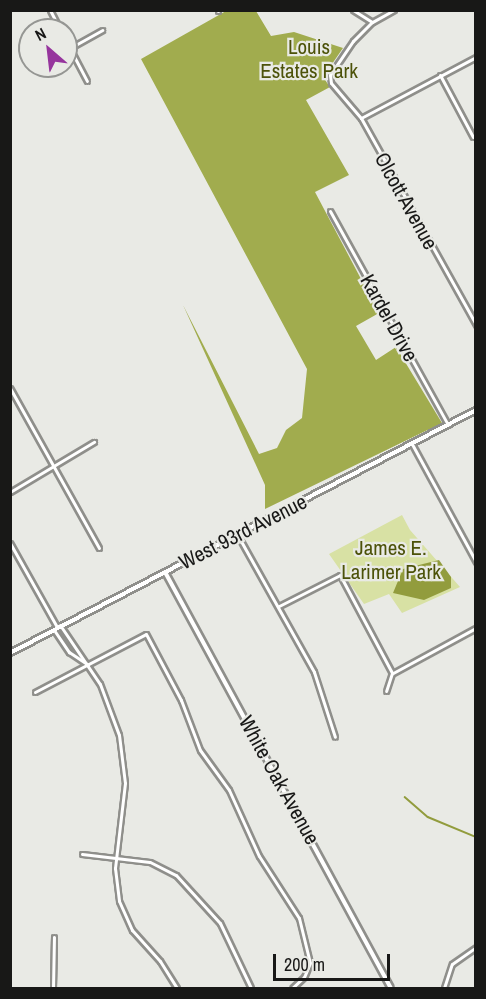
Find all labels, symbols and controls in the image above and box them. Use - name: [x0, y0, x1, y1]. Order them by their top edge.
- north arrow: [18, 18, 78, 78]
- text: N: [31, 22, 50, 46]
- park label: Louis Estates Park: [260, 34, 358, 84]
- street label: Olcott Avenue: [369, 148, 443, 254]
- street label: Kardel Drive: [355, 270, 423, 366]
- street label: West 93rd Avenue: [174, 489, 312, 575]
- park label: James E. Larimer Park: [341, 535, 441, 585]
- street label: White Oak Avenue: [233, 711, 325, 849]
- scale bar: [276, 942, 393, 980]
- text: 200 m: [284, 952, 325, 977]

